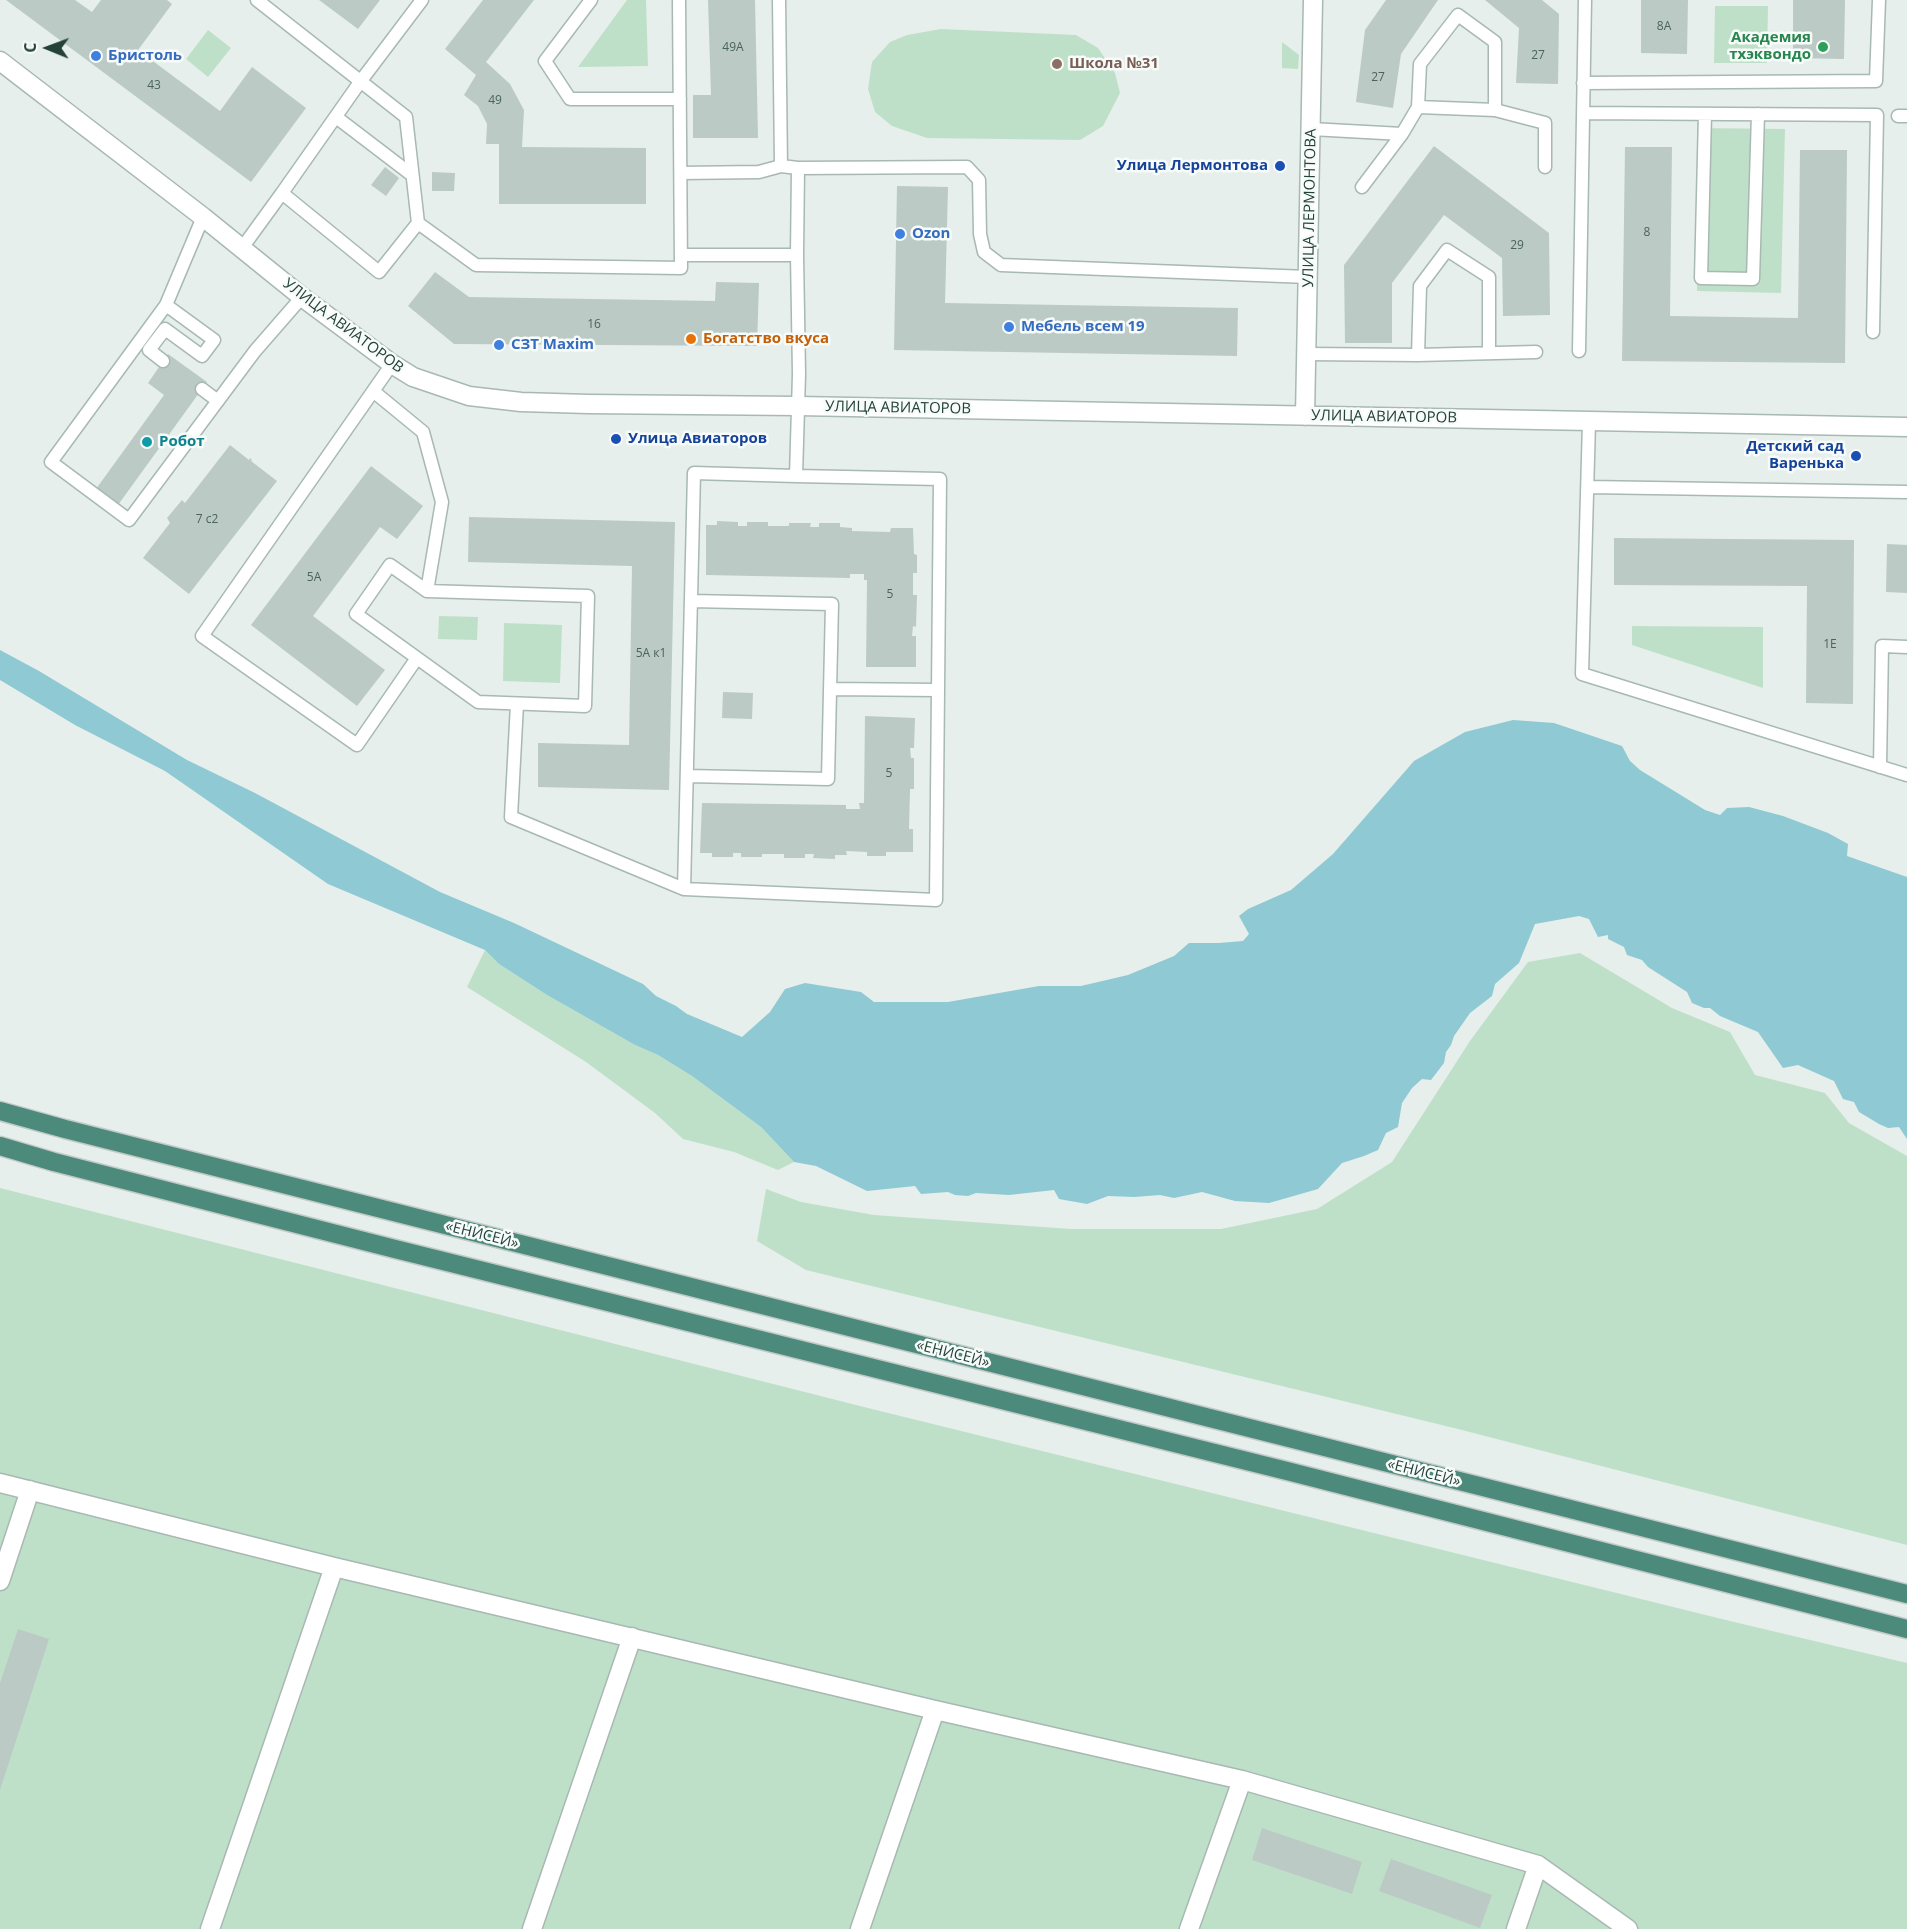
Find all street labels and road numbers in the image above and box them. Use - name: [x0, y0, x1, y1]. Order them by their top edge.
- street label: УЛИЦА ЛЕРМОНТОВА: [1300, 128, 1320, 288]
- street label: УЛИЦА АВИАТОРОВ: [279, 275, 407, 377]
- street label: УЛИЦА АВИАТОРОВ: [825, 398, 971, 418]
- street label: УЛИЦА АВИАТОРОВ: [1311, 407, 1457, 427]
- street label: «ЕНИСЕЙ»: [444, 1217, 520, 1253]
- street label: «ЕНИСЕЙ»: [915, 1336, 991, 1372]
- street label: «ЕНИСЕЙ»: [1386, 1455, 1462, 1491]

